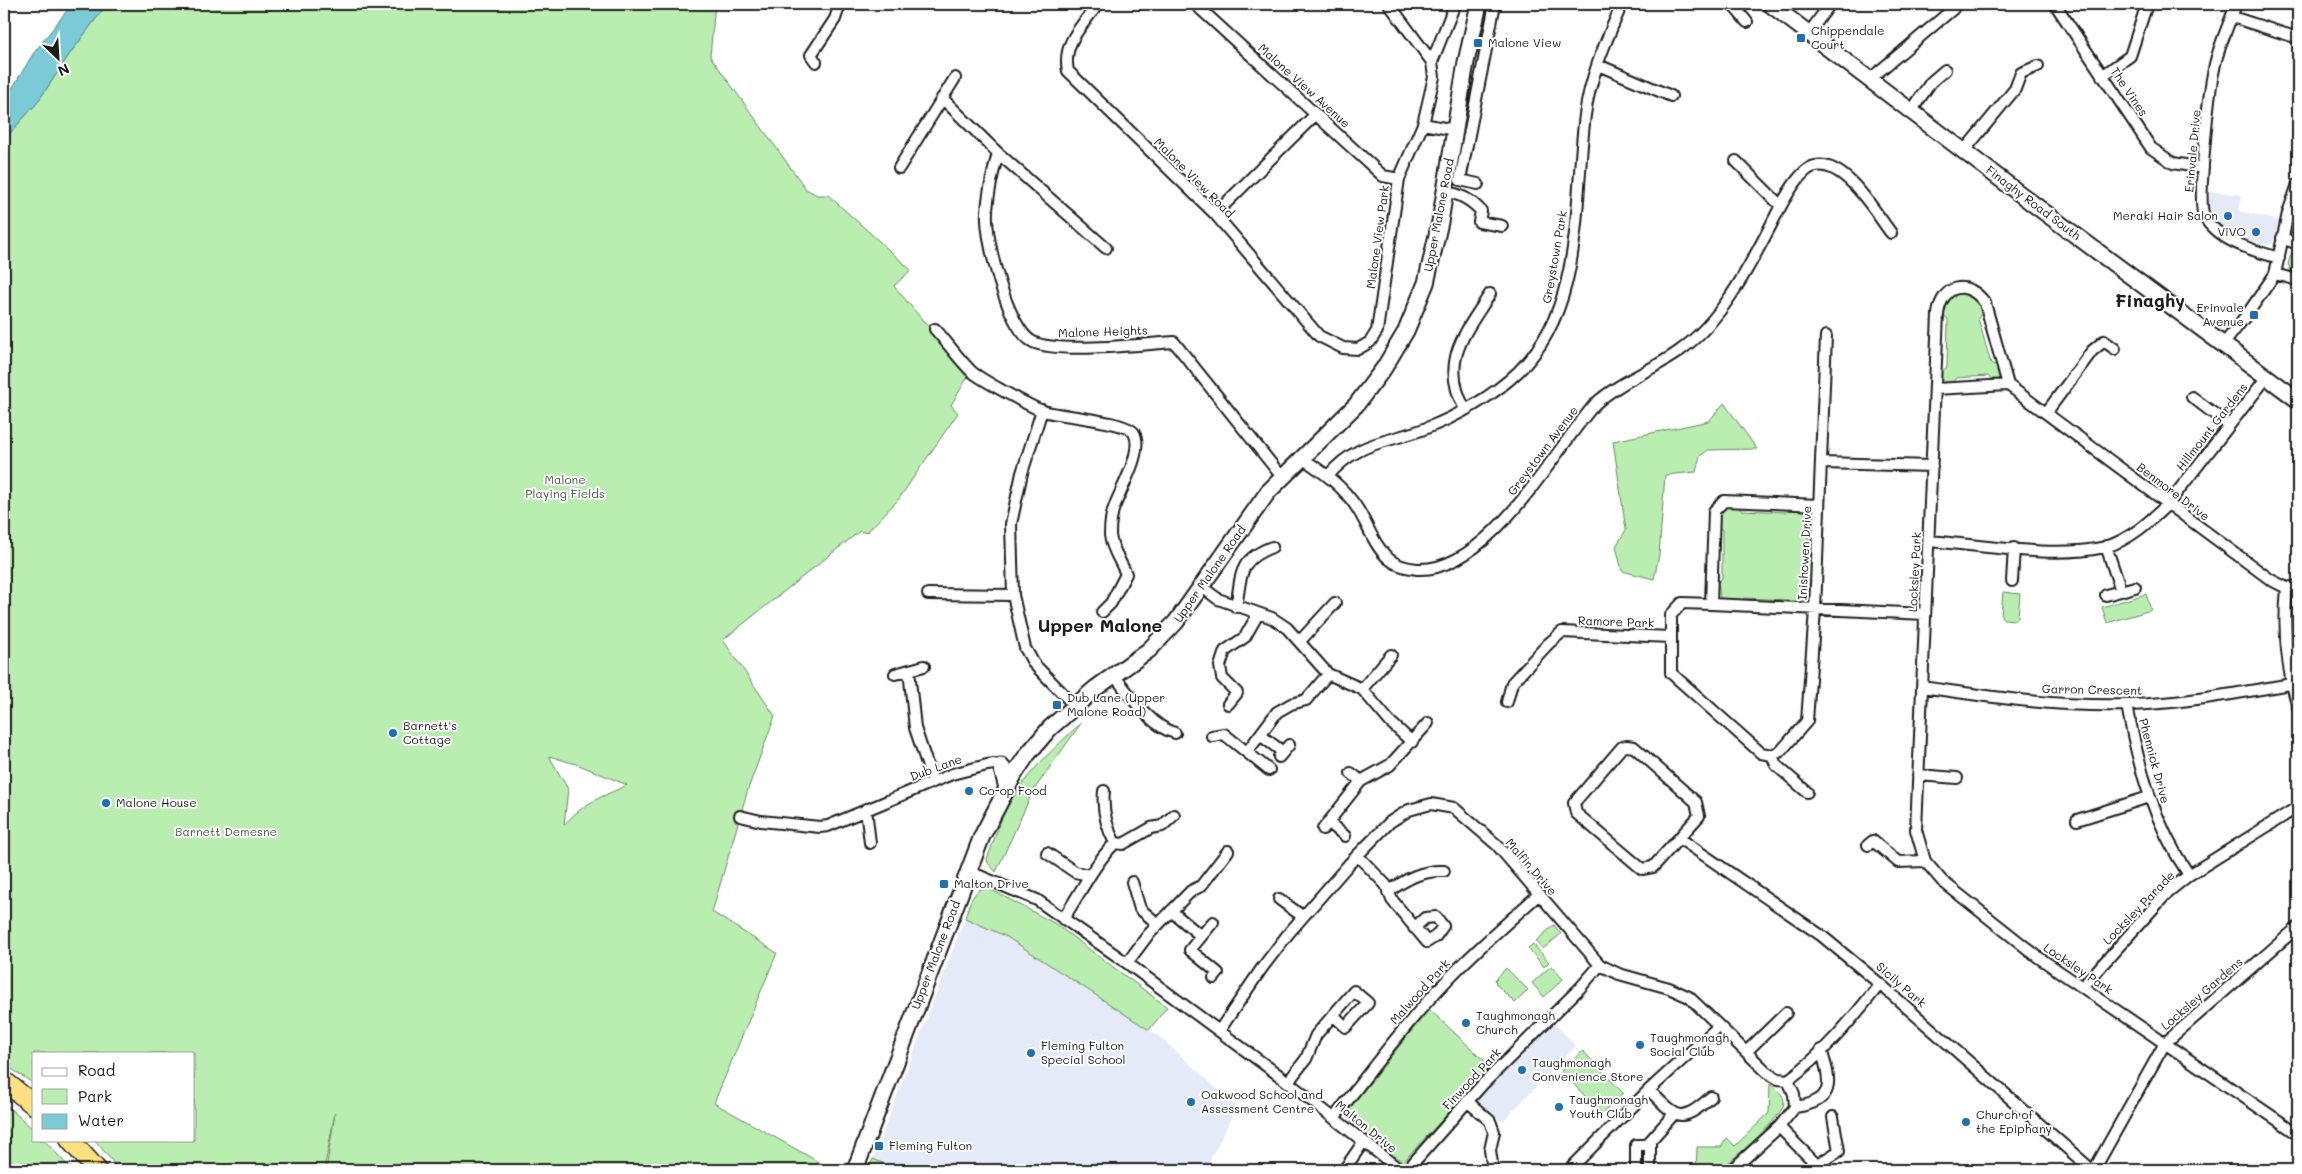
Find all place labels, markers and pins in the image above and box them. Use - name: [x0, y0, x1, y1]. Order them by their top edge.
- place label: Chippendale Court: [1811, 22, 1884, 52]
- marker: Chippendale Court: [1795, 32, 1807, 44]
- place label: Malone View: [1488, 34, 1561, 50]
- marker: Malone View: [1472, 37, 1484, 49]
- place label: Meraki Hair Salon: [2113, 207, 2218, 223]
- marker: Meraki Hair Salon: [2222, 210, 2234, 222]
- place label: ViVO: [2217, 223, 2246, 239]
- marker: ViVO: [2250, 226, 2262, 238]
- place label: Erinvale Avenue: [2197, 299, 2244, 329]
- marker: Erinvale Avenue: [2248, 309, 2260, 321]
- place label: Dub Lane (Upper Malone Road): [1067, 689, 1165, 719]
- marker: Dub Lane (Upper Malone Road): [1051, 699, 1063, 711]
- place label: Barnett's Cottage: [403, 717, 457, 747]
- marker: Barnett's Cottage: [387, 727, 399, 739]
- place label: Co-op Food: [979, 782, 1047, 798]
- marker: Co-op Food: [963, 785, 975, 797]
- place label: Malone House: [116, 794, 197, 810]
- marker: Malone House: [100, 797, 112, 809]
- place label: Malton Drive: [954, 875, 1029, 891]
- marker: Malton Drive: [938, 878, 950, 890]
- place label: Taughmonagh Church: [1476, 1007, 1555, 1037]
- marker: Taughmonagh Church: [1460, 1017, 1472, 1029]
- place label: Taughmonagh Social Club: [1650, 1029, 1729, 1059]
- place label: Fleming Fulton Special School: [1041, 1037, 1125, 1067]
- marker: Taughmonagh Social Club: [1634, 1039, 1646, 1051]
- marker: Fleming Fulton Special School: [1025, 1047, 1037, 1059]
- place label: Taughmonagh Convenience Store: [1532, 1054, 1643, 1084]
- marker: Taughmonagh Convenience Store: [1516, 1064, 1528, 1076]
- place label: Oakwood School and Assessment Centre: [1201, 1086, 1323, 1116]
- place label: Taughmonagh Youth Club: [1569, 1091, 1648, 1121]
- marker: Oakwood School and Assessment Centre: [1185, 1096, 1197, 1108]
- marker: Taughmonagh Youth Club: [1553, 1101, 1565, 1113]
- place label: Church of the Epiphany: [1976, 1106, 2052, 1136]
- marker: Church of the Epiphany: [1960, 1116, 1972, 1128]
- place label: Fleming Fulton: [889, 1137, 972, 1153]
- marker: Fleming Fulton: [873, 1140, 885, 1152]

